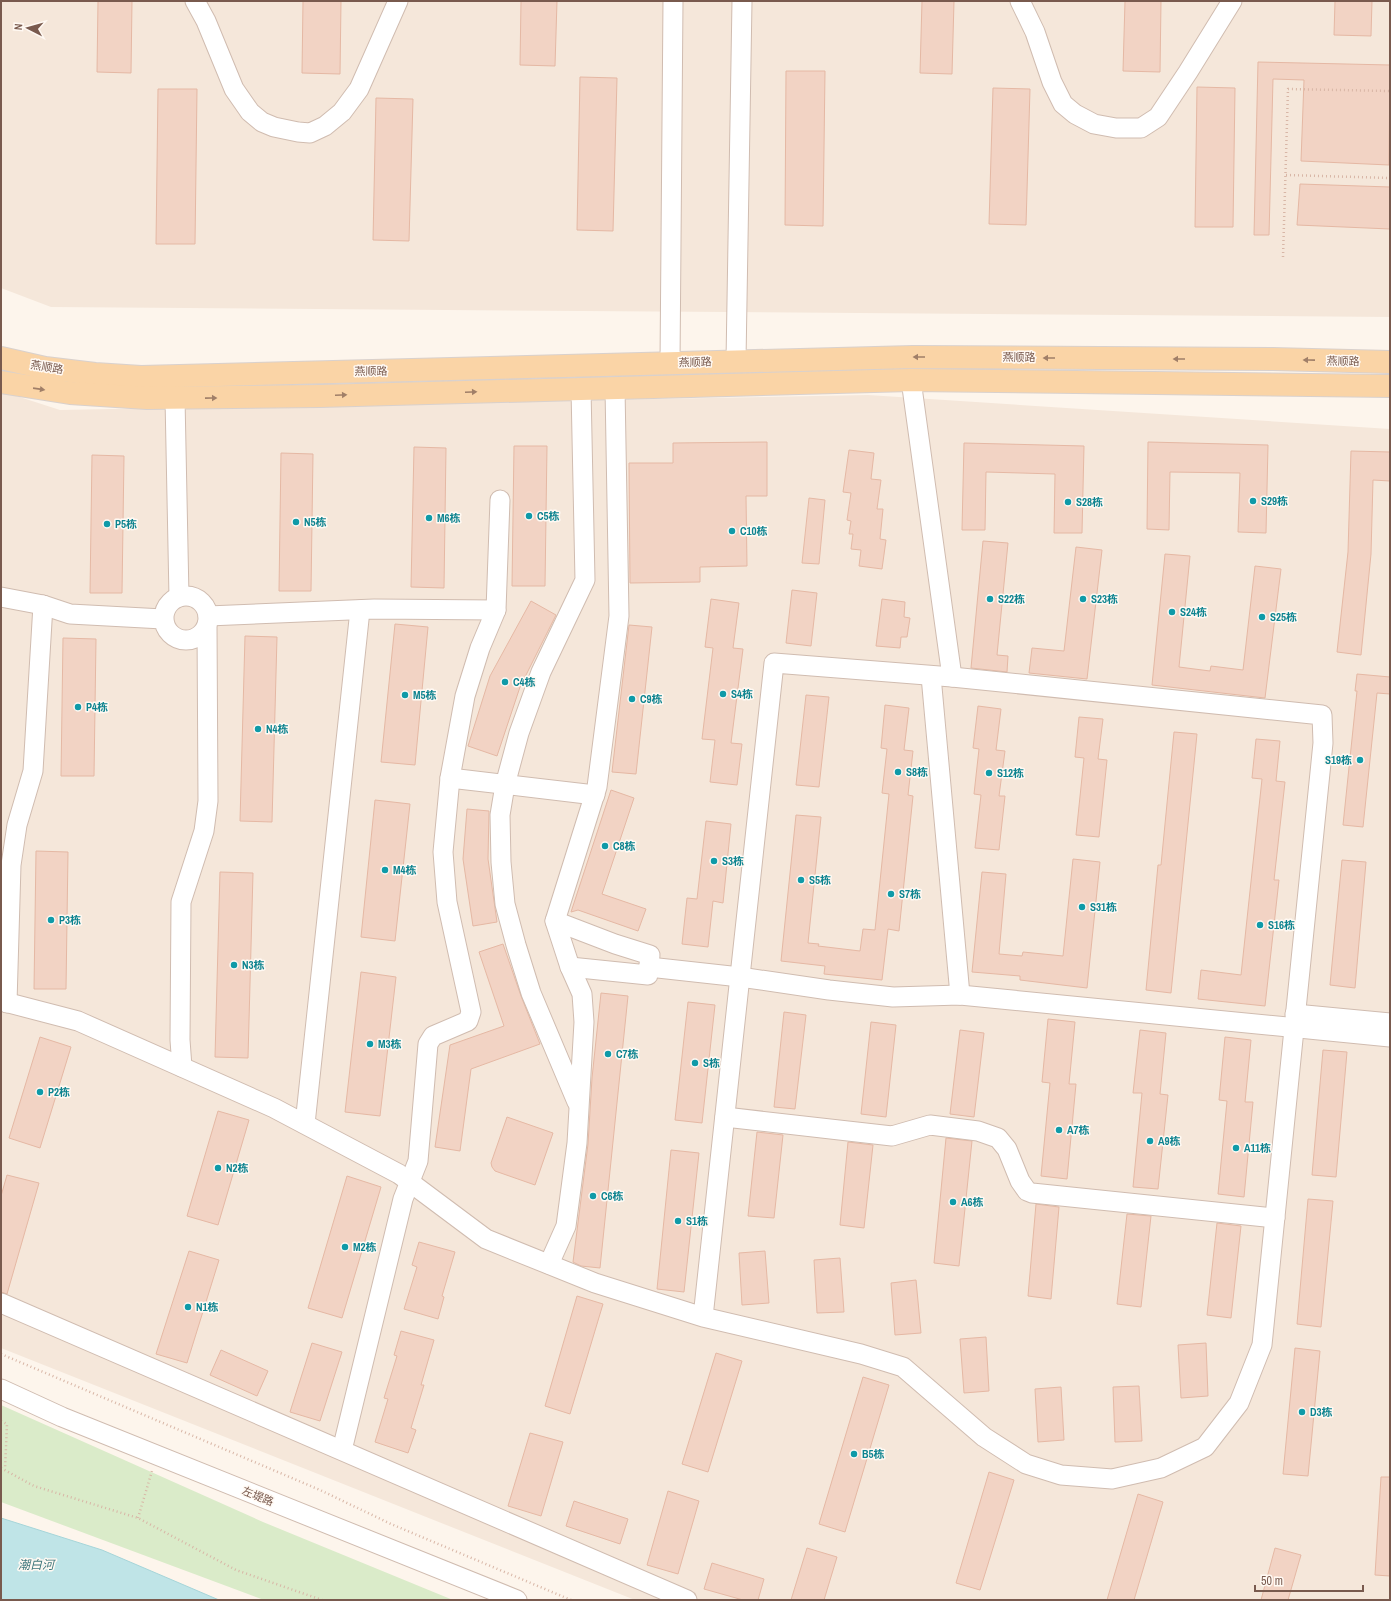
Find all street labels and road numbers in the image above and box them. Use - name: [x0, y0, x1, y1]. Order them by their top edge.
- street label: 燕顺路: [1003, 350, 1036, 364]
- street label: 燕顺路: [678, 354, 712, 370]
- street label: 燕顺路: [1326, 354, 1360, 368]
- street label: 燕顺路: [30, 358, 64, 376]
- street label: 燕顺路: [354, 364, 388, 378]
- street label: 左堤路: [240, 1483, 276, 1509]

